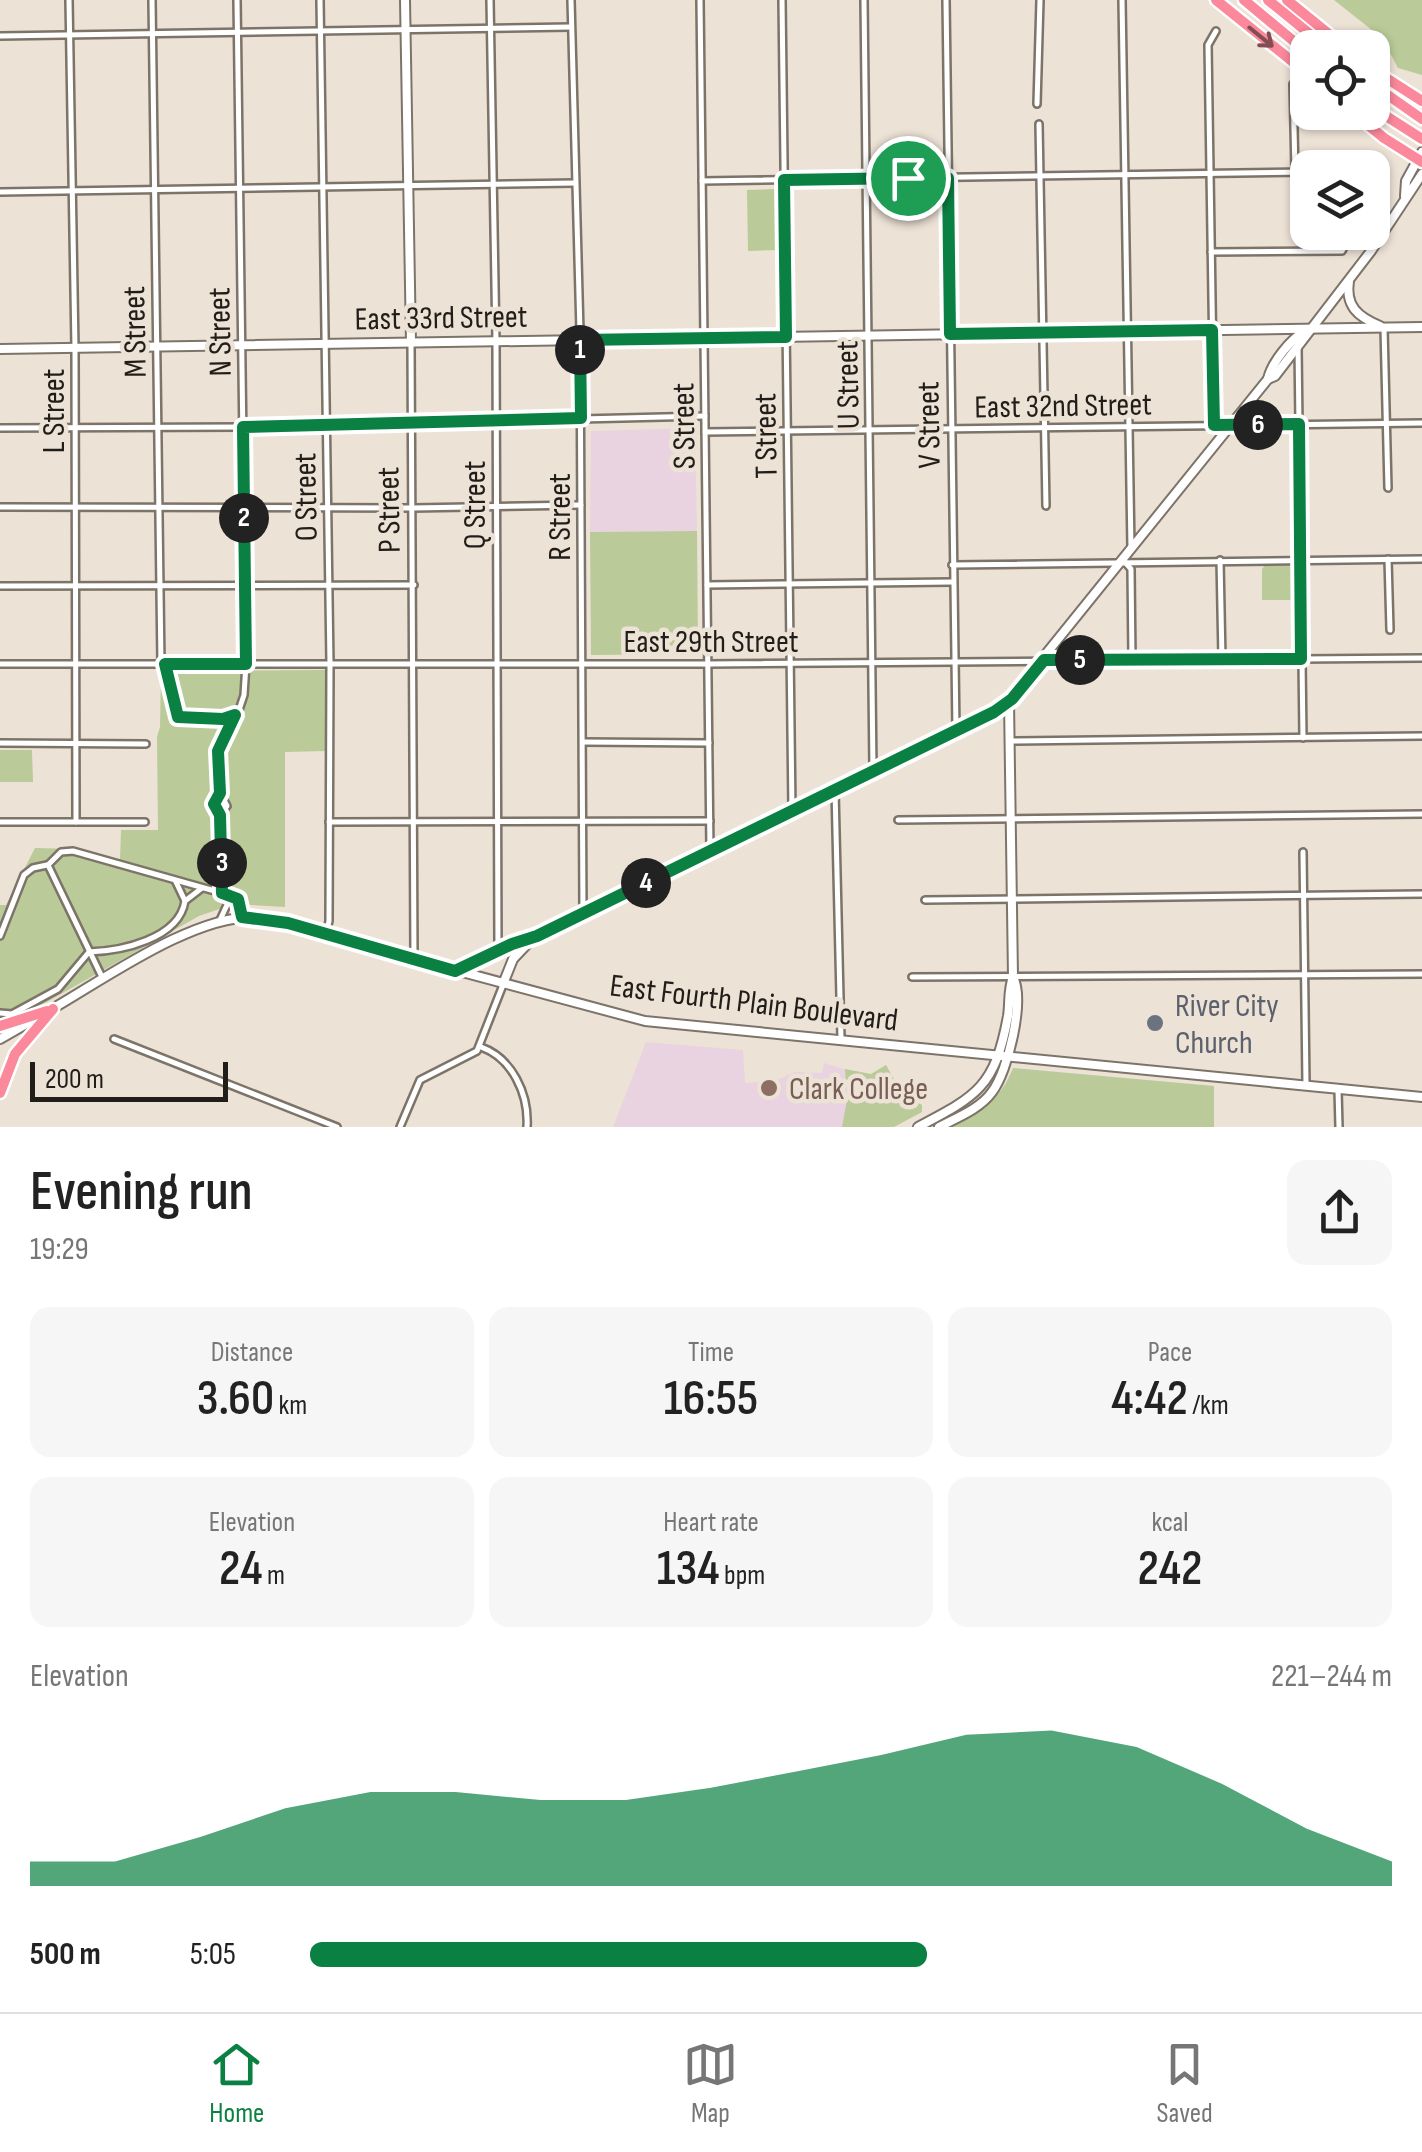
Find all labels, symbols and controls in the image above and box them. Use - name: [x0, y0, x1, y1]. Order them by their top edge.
- one-way arrow: [1248, 26, 1274, 48]
- map controls: [1290, 30, 1390, 250]
- button: locate: [1290, 30, 1390, 130]
- pin: [866, 136, 951, 221]
- button: layers: [1290, 150, 1390, 250]
- icon: arrive: [881, 151, 936, 206]
- street label: M Street: [115, 286, 156, 378]
- street label: N Street: [200, 287, 241, 377]
- street label: East 33rd Street: [354, 297, 528, 340]
- pin: 1: [555, 325, 605, 375]
- text: 1: [575, 333, 585, 366]
- street label: U Street: [828, 340, 869, 430]
- street label: L Street: [35, 369, 74, 453]
- street label: V Street: [909, 381, 950, 469]
- street label: S Street: [664, 382, 705, 469]
- street label: East 32nd Street: [974, 385, 1152, 428]
- street label: T Street: [746, 393, 787, 479]
- pin: 6: [1233, 400, 1283, 450]
- text: 6: [1251, 408, 1265, 441]
- street label: O Street: [286, 452, 327, 542]
- street label: Q Street: [456, 461, 495, 549]
- street label: P Street: [369, 467, 410, 553]
- street label: R Street: [541, 473, 580, 561]
- pin: 2: [219, 493, 269, 543]
- text: 2: [238, 501, 250, 534]
- street label: East 29th Street: [623, 623, 799, 662]
- pin: 5: [1055, 635, 1105, 685]
- text: 5: [1074, 643, 1086, 676]
- pin: 3: [197, 838, 247, 888]
- text: 3: [216, 846, 228, 879]
- pin: 4: [621, 858, 671, 908]
- text: 4: [639, 866, 653, 899]
- street label: East Fourth Plain Boulevard: [607, 966, 900, 1041]
- place label: River City Church: [1175, 987, 1279, 1063]
- marker: River City Church: [1144, 1012, 1166, 1034]
- scale bar: [30, 1057, 228, 1102]
- text: 200 m: [45, 1063, 104, 1096]
- place label: Clark College: [789, 1070, 928, 1109]
- marker: Clark College: [758, 1077, 780, 1099]
- text: Evening run: [30, 1159, 253, 1226]
- button: share: [1287, 1160, 1392, 1265]
- text: 19:29: [30, 1230, 89, 1269]
- text: Distance: [211, 1336, 293, 1369]
- text: Time: [688, 1336, 734, 1369]
- text: Pace: [1148, 1336, 1192, 1369]
- text: 3.60: [197, 1369, 274, 1429]
- text: 16:55: [664, 1369, 758, 1429]
- text: 4:42: [1111, 1369, 1188, 1429]
- text: km: [274, 1389, 307, 1422]
- text: /km: [1188, 1389, 1229, 1422]
- text: Elevation: [209, 1506, 295, 1539]
- text: Heart rate: [663, 1506, 759, 1539]
- text: kcal: [1151, 1506, 1189, 1539]
- text: 24: [219, 1539, 262, 1599]
- text: 134: [657, 1539, 720, 1599]
- text: 242: [1138, 1539, 1202, 1599]
- text: m: [262, 1559, 285, 1592]
- text: bpm: [720, 1559, 765, 1592]
- text: Elevation: [30, 1657, 129, 1696]
- text: 221–244 m: [1271, 1657, 1392, 1696]
- text: 500 m: [30, 1935, 101, 1974]
- text: 5:05: [190, 1935, 236, 1974]
- tab: Home: [209, 2037, 264, 2130]
- tab: Map: [683, 2037, 738, 2130]
- tab: Saved: [1157, 2037, 1213, 2130]

